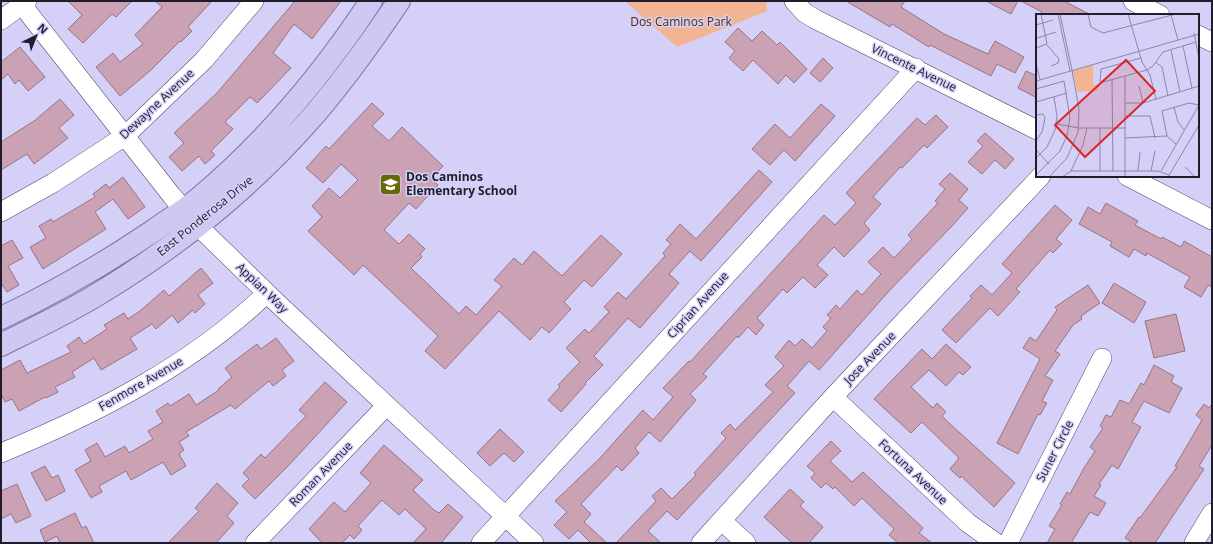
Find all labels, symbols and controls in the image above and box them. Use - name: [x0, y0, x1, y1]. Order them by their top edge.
- park label: Dos Caminos Park: [630, 13, 733, 30]
- inset map: [1036, 14, 1199, 177]
- north arrow: [16, 16, 56, 56]
- text: N: [35, 20, 52, 37]
- street label: Vincente Avenue: [869, 39, 960, 96]
- street label: Dewayne Avenue: [116, 64, 198, 143]
- place label: Dos Caminos Elementary School: [406, 168, 517, 199]
- street label: East Ponderosa Drive: [153, 171, 257, 260]
- school or university icon: Dos Caminos Elementary School: [377, 171, 403, 197]
- street label: Appian Way: [233, 259, 293, 317]
- street label: Ciprian Avenue: [663, 267, 732, 342]
- street label: Jose Avenue: [839, 327, 899, 389]
- street label: Fenmore Avenue: [95, 352, 186, 415]
- street label: Suner Circle: [1032, 417, 1077, 485]
- street label: Fortuna Avenue: [875, 435, 952, 508]
- street label: Roman Avenue: [285, 437, 356, 510]

